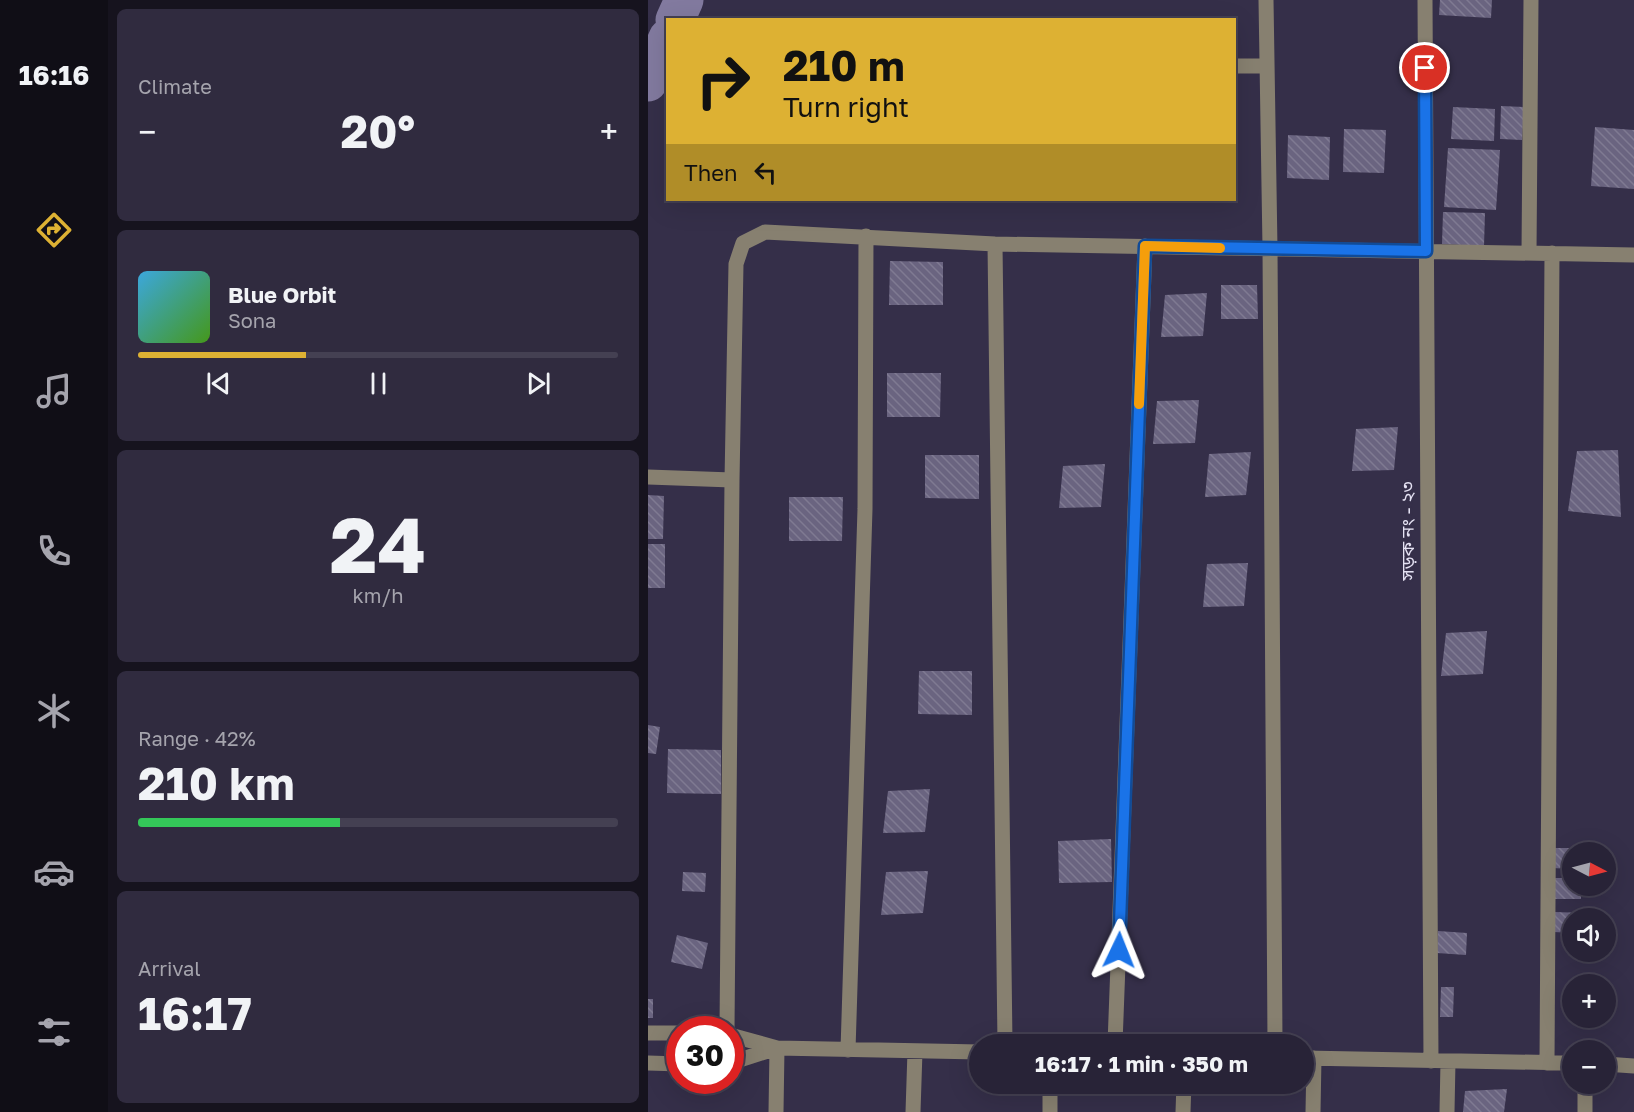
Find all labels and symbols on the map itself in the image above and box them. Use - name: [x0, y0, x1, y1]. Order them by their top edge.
- pin: [1399, 42, 1450, 93]
- street label: সড়ক নং - ২৩: [1396, 481, 1418, 581]
- north arrow: [1562, 842, 1616, 896]
- position arrow: [1087, 918, 1151, 982]
- speed limit sign: 30: [666, 1016, 744, 1094]

